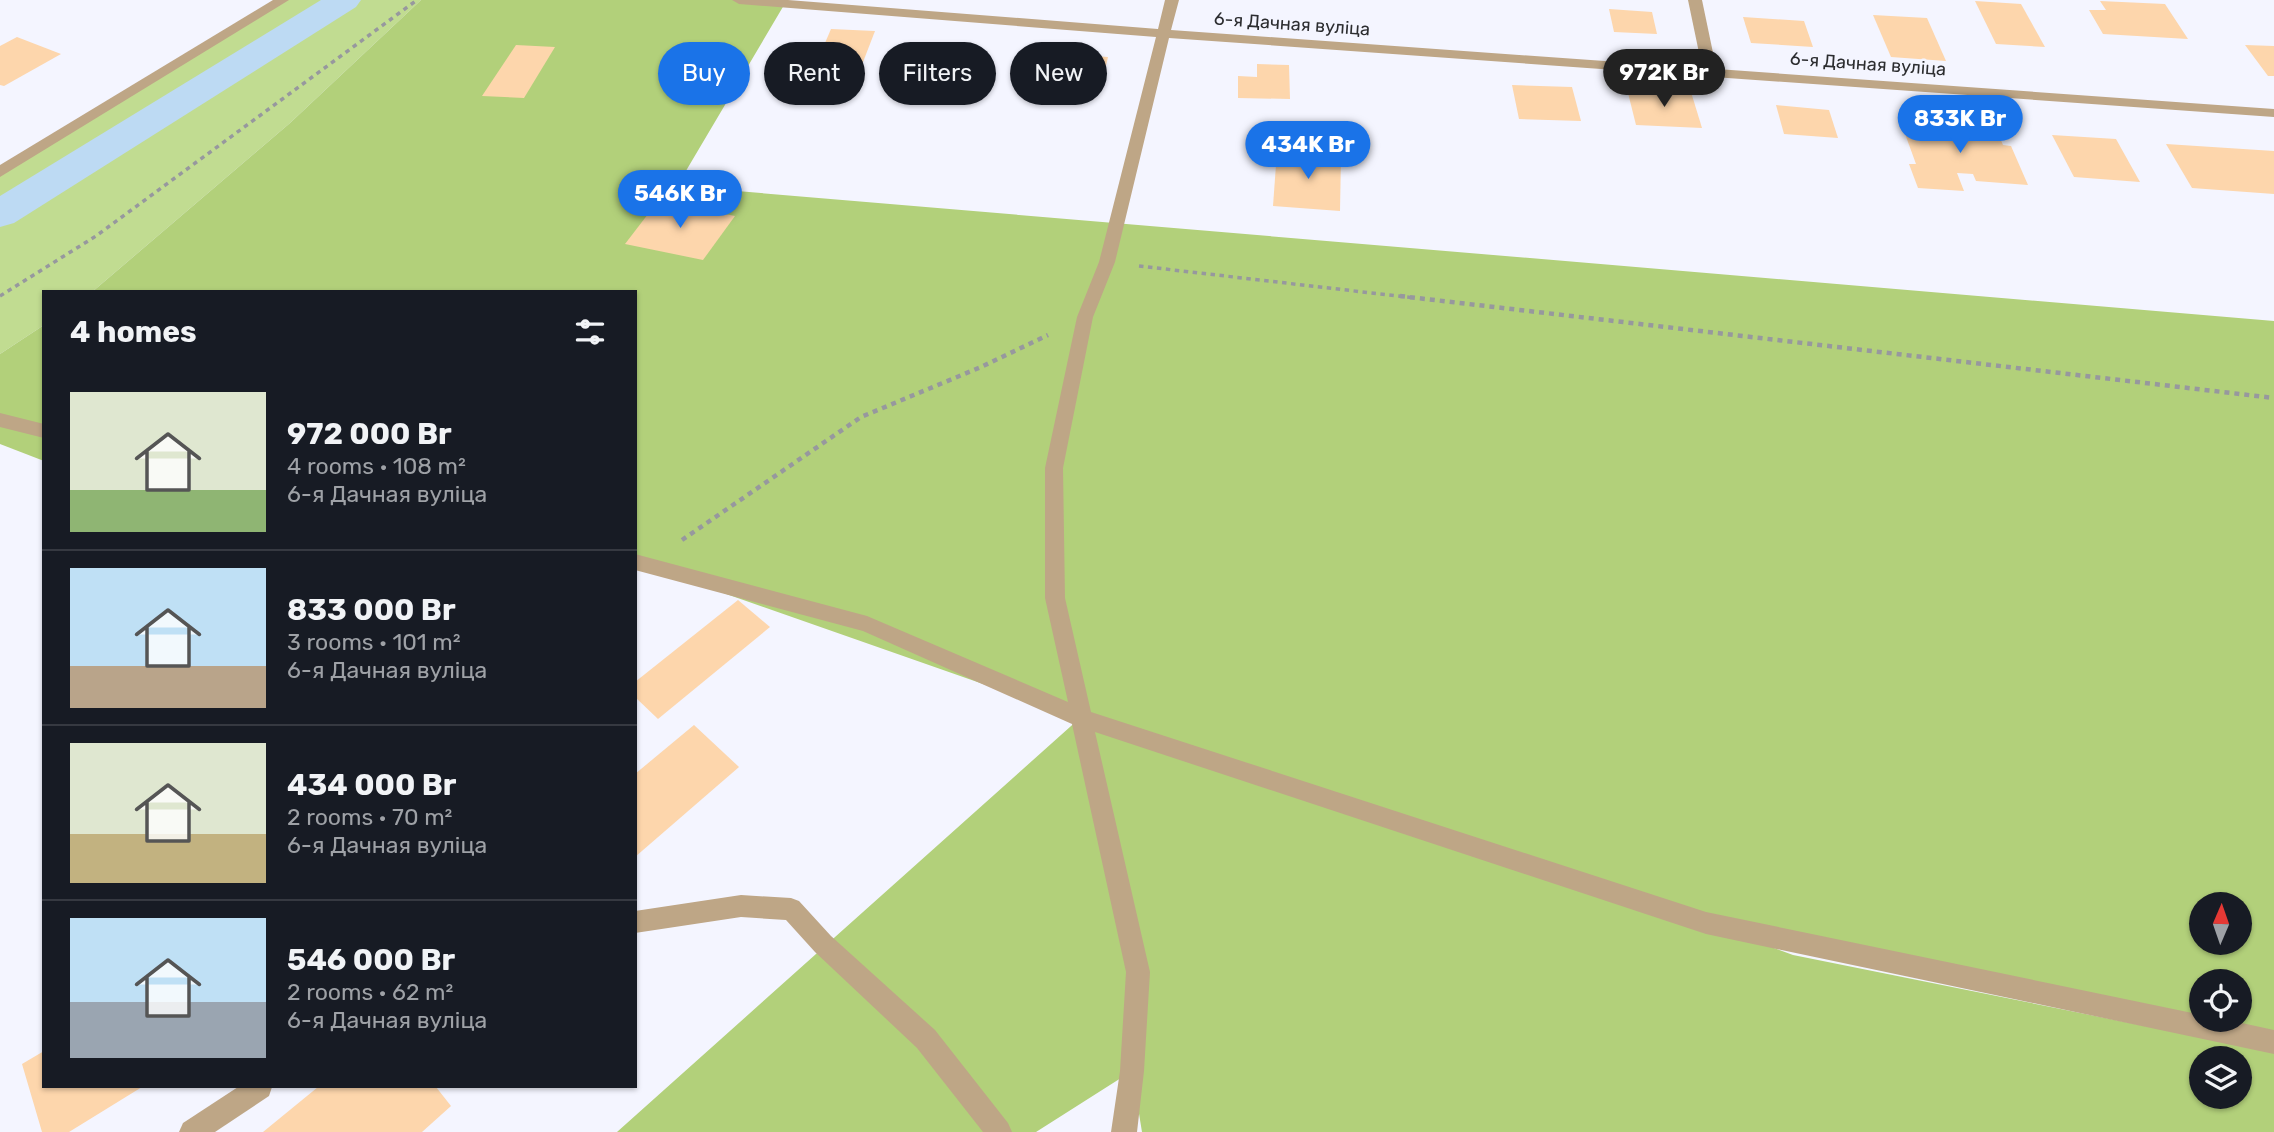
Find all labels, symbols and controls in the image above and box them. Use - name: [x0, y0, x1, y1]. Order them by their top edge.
- street label: 6-я Дачная вуліца: [1213, 8, 1371, 40]
- chip: Buy: [658, 42, 750, 105]
- chip: Rent: [764, 42, 865, 105]
- chip: Filters: [879, 42, 996, 105]
- chip: New: [1010, 42, 1107, 105]
- street label: 6-я Дачная вуліца: [1789, 48, 1947, 80]
- pin: 972K Br: [1599, 50, 1729, 109]
- text: 972K Br: [1619, 58, 1709, 86]
- pin: 833K Br: [1895, 96, 2025, 155]
- text: 833K Br: [1914, 104, 2006, 132]
- pin: 434K Br: [1243, 122, 1373, 181]
- text: 434K Br: [1261, 130, 1355, 158]
- pin: 546K Br: [615, 170, 745, 230]
- text: 546K Br: [634, 179, 726, 207]
- icon: filters: [571, 313, 609, 351]
- text: 4 homes: [70, 314, 197, 350]
- text: 972 000 Br: [287, 416, 452, 452]
- icon: home: [126, 420, 210, 504]
- text: 4 rooms · 108 m²: [287, 452, 466, 480]
- text: 6-я Дачная вуліца: [287, 480, 487, 508]
- text: 833 000 Br: [287, 592, 456, 628]
- icon: home: [126, 596, 210, 680]
- text: 3 rooms · 101 m²: [287, 628, 461, 656]
- text: 6-я Дачная вуліца: [287, 656, 487, 684]
- text: 434 000 Br: [287, 767, 456, 803]
- icon: home: [126, 771, 210, 855]
- text: 2 rooms · 70 m²: [287, 803, 452, 831]
- text: 6-я Дачная вуліца: [287, 831, 487, 859]
- north arrow: [2189, 892, 2252, 956]
- map controls: [2189, 892, 2252, 1109]
- text: 546 000 Br: [287, 942, 455, 978]
- icon: home: [126, 946, 210, 1030]
- button: locate: [2189, 969, 2252, 1032]
- text: 2 rooms · 62 m²: [287, 978, 453, 1006]
- text: 6-я Дачная вуліца: [287, 1006, 487, 1034]
- button: layers: [2189, 1046, 2252, 1109]

